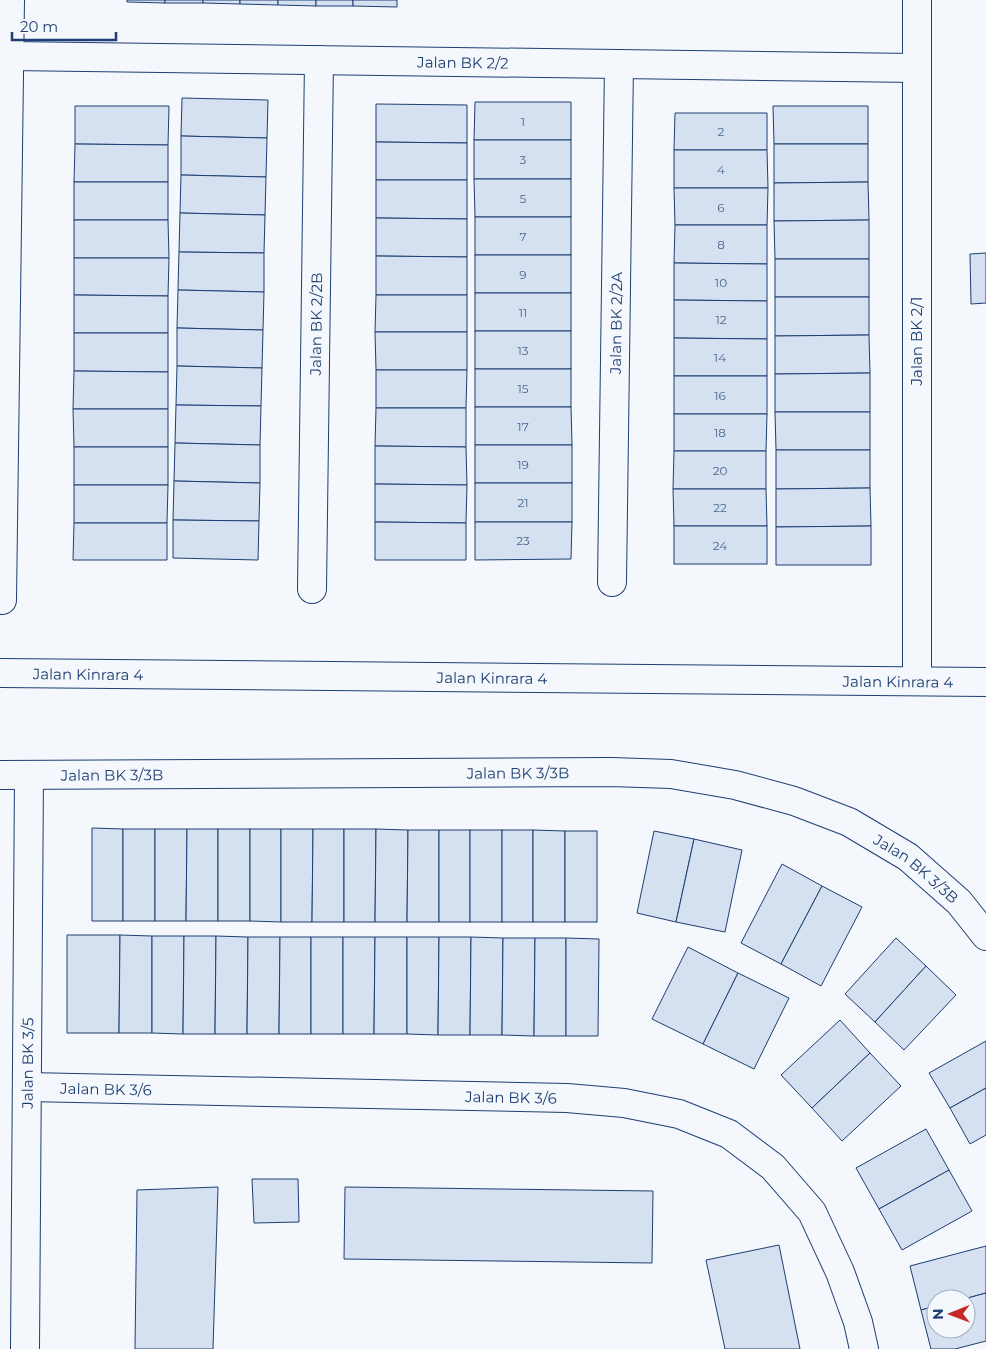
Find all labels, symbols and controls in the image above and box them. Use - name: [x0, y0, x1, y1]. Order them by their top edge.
- scale bar: [12, 10, 116, 42]
- text: 20 m: [20, 17, 58, 36]
- street label: Jalan BK 2/2: [416, 52, 509, 72]
- house number: 1: [521, 114, 525, 129]
- house number: 2: [718, 124, 725, 139]
- house number: 3: [520, 152, 527, 167]
- house number: 4: [717, 162, 725, 177]
- house number: 5: [520, 191, 527, 206]
- house number: 6: [717, 200, 725, 215]
- house number: 7: [519, 229, 527, 244]
- house number: 8: [717, 237, 725, 252]
- house number: 9: [519, 267, 527, 282]
- street label: Jalan BK 2/2B: [305, 272, 326, 377]
- street label: Jalan BK 2/2A: [605, 272, 626, 375]
- house number: 10: [715, 275, 727, 290]
- street label: Jalan BK 2/1: [907, 297, 926, 386]
- house number: 11: [519, 305, 527, 320]
- house number: 12: [715, 312, 727, 327]
- house number: 13: [517, 343, 529, 358]
- house number: 14: [714, 350, 726, 365]
- house number: 15: [517, 381, 529, 396]
- house number: 16: [714, 388, 726, 403]
- house number: 17: [517, 419, 529, 434]
- house number: 18: [714, 425, 726, 440]
- house number: 19: [517, 457, 529, 472]
- house number: 20: [713, 463, 727, 478]
- house number: 21: [517, 495, 529, 510]
- house number: 22: [713, 500, 727, 515]
- house number: 23: [516, 533, 530, 548]
- house number: 24: [713, 538, 727, 553]
- street label: Jalan Kinrara 4: [32, 664, 143, 684]
- street label: Jalan Kinrara 4: [436, 667, 547, 687]
- street label: Jalan Kinrara 4: [842, 671, 953, 691]
- street label: Jalan BK 3/3B: [466, 763, 569, 782]
- street label: Jalan BK 3/3B: [60, 765, 163, 784]
- street label: Jalan BK 3/3B: [870, 829, 963, 907]
- street label: Jalan BK 3/5: [17, 1017, 37, 1110]
- street label: Jalan BK 3/6: [59, 1078, 152, 1099]
- street label: Jalan BK 3/6: [464, 1086, 557, 1107]
- north arrow: [926, 1289, 976, 1339]
- text: N: [929, 1308, 947, 1320]

